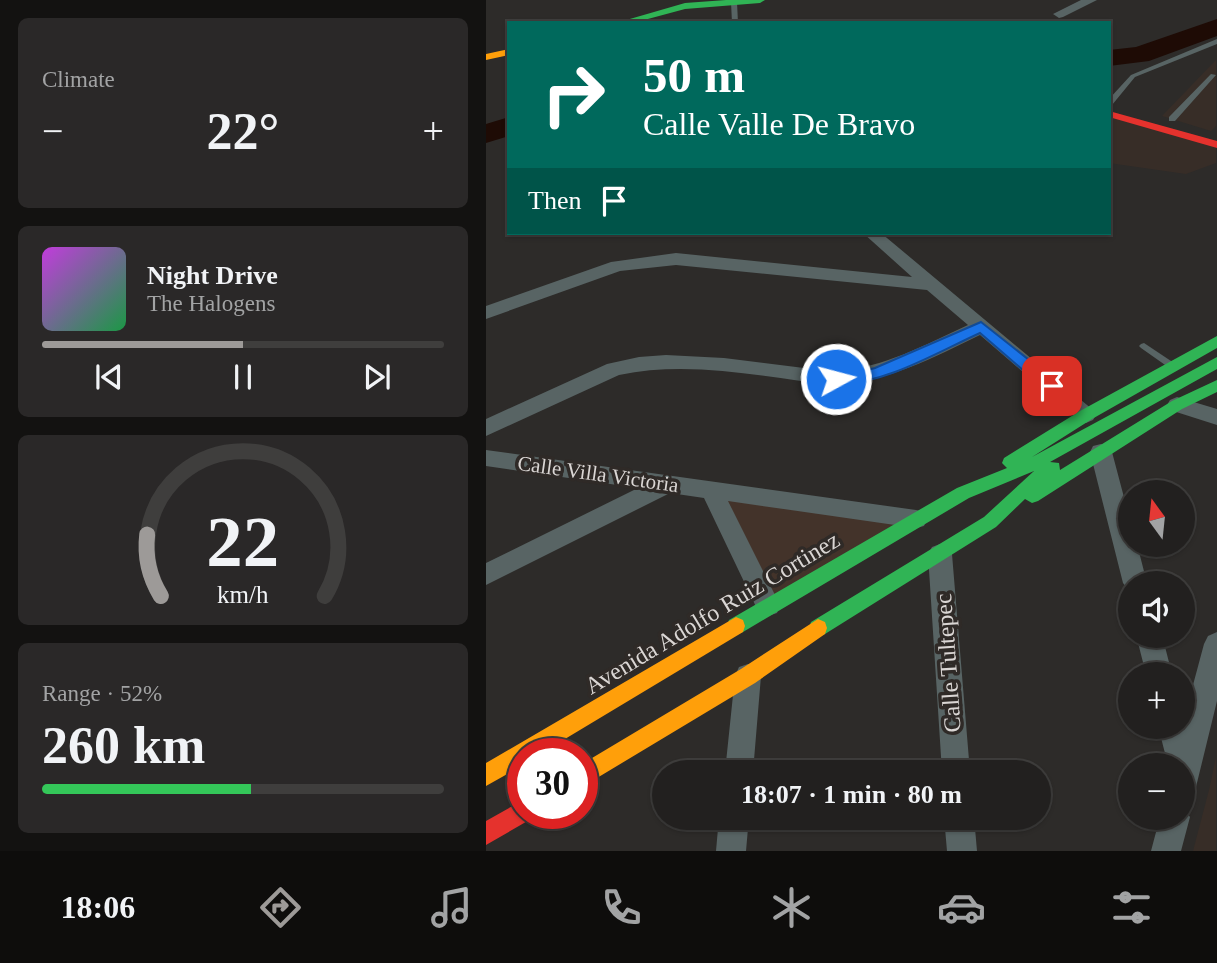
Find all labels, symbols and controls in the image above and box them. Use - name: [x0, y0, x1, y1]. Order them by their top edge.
- text: 50 m: [643, 48, 745, 103]
- icon: right: [528, 49, 619, 140]
- text: Climate: [42, 67, 115, 92]
- text: 22°: [207, 103, 279, 160]
- text: Calle Valle De Bravo: [643, 106, 915, 142]
- text: −: [42, 110, 63, 152]
- text: +: [423, 110, 444, 152]
- icon: arrive: [595, 182, 633, 220]
- text: Then: [528, 186, 581, 215]
- text: Night Drive: [147, 261, 278, 290]
- text: The Halogens: [147, 291, 275, 316]
- position arrow: [799, 342, 873, 416]
- pin: [1022, 356, 1082, 416]
- icon: previous: [90, 358, 128, 396]
- icon: pause: [224, 358, 262, 396]
- icon: next: [358, 358, 396, 396]
- icon: arrive: [1033, 367, 1071, 405]
- street label: Calle Villa Victoria: [516, 451, 681, 497]
- north arrow: [1118, 480, 1195, 556]
- map controls: [1118, 480, 1195, 830]
- text: 22: [207, 501, 279, 582]
- street label: Avenida Adolfo Ruiz Cortinez: [580, 527, 844, 699]
- button: sound: [1118, 571, 1195, 648]
- text: km/h: [217, 580, 269, 607]
- street label: Calle Tultepec: [930, 593, 966, 733]
- button: +: [1118, 662, 1195, 739]
- text: Range · 52%: [42, 681, 162, 706]
- text: 260 km: [42, 717, 205, 774]
- speed limit sign: 30: [507, 738, 598, 829]
- button: −: [1118, 753, 1195, 830]
- text: 18:07 · 1 min · 80 m: [741, 780, 962, 809]
- icon: directions: [256, 883, 305, 932]
- icon: music: [427, 883, 476, 932]
- icon: phone: [597, 883, 646, 932]
- icon: climate: [767, 883, 816, 932]
- icon: car: [937, 883, 986, 932]
- icon: filters: [1107, 883, 1156, 932]
- text: 18:06: [61, 889, 135, 925]

